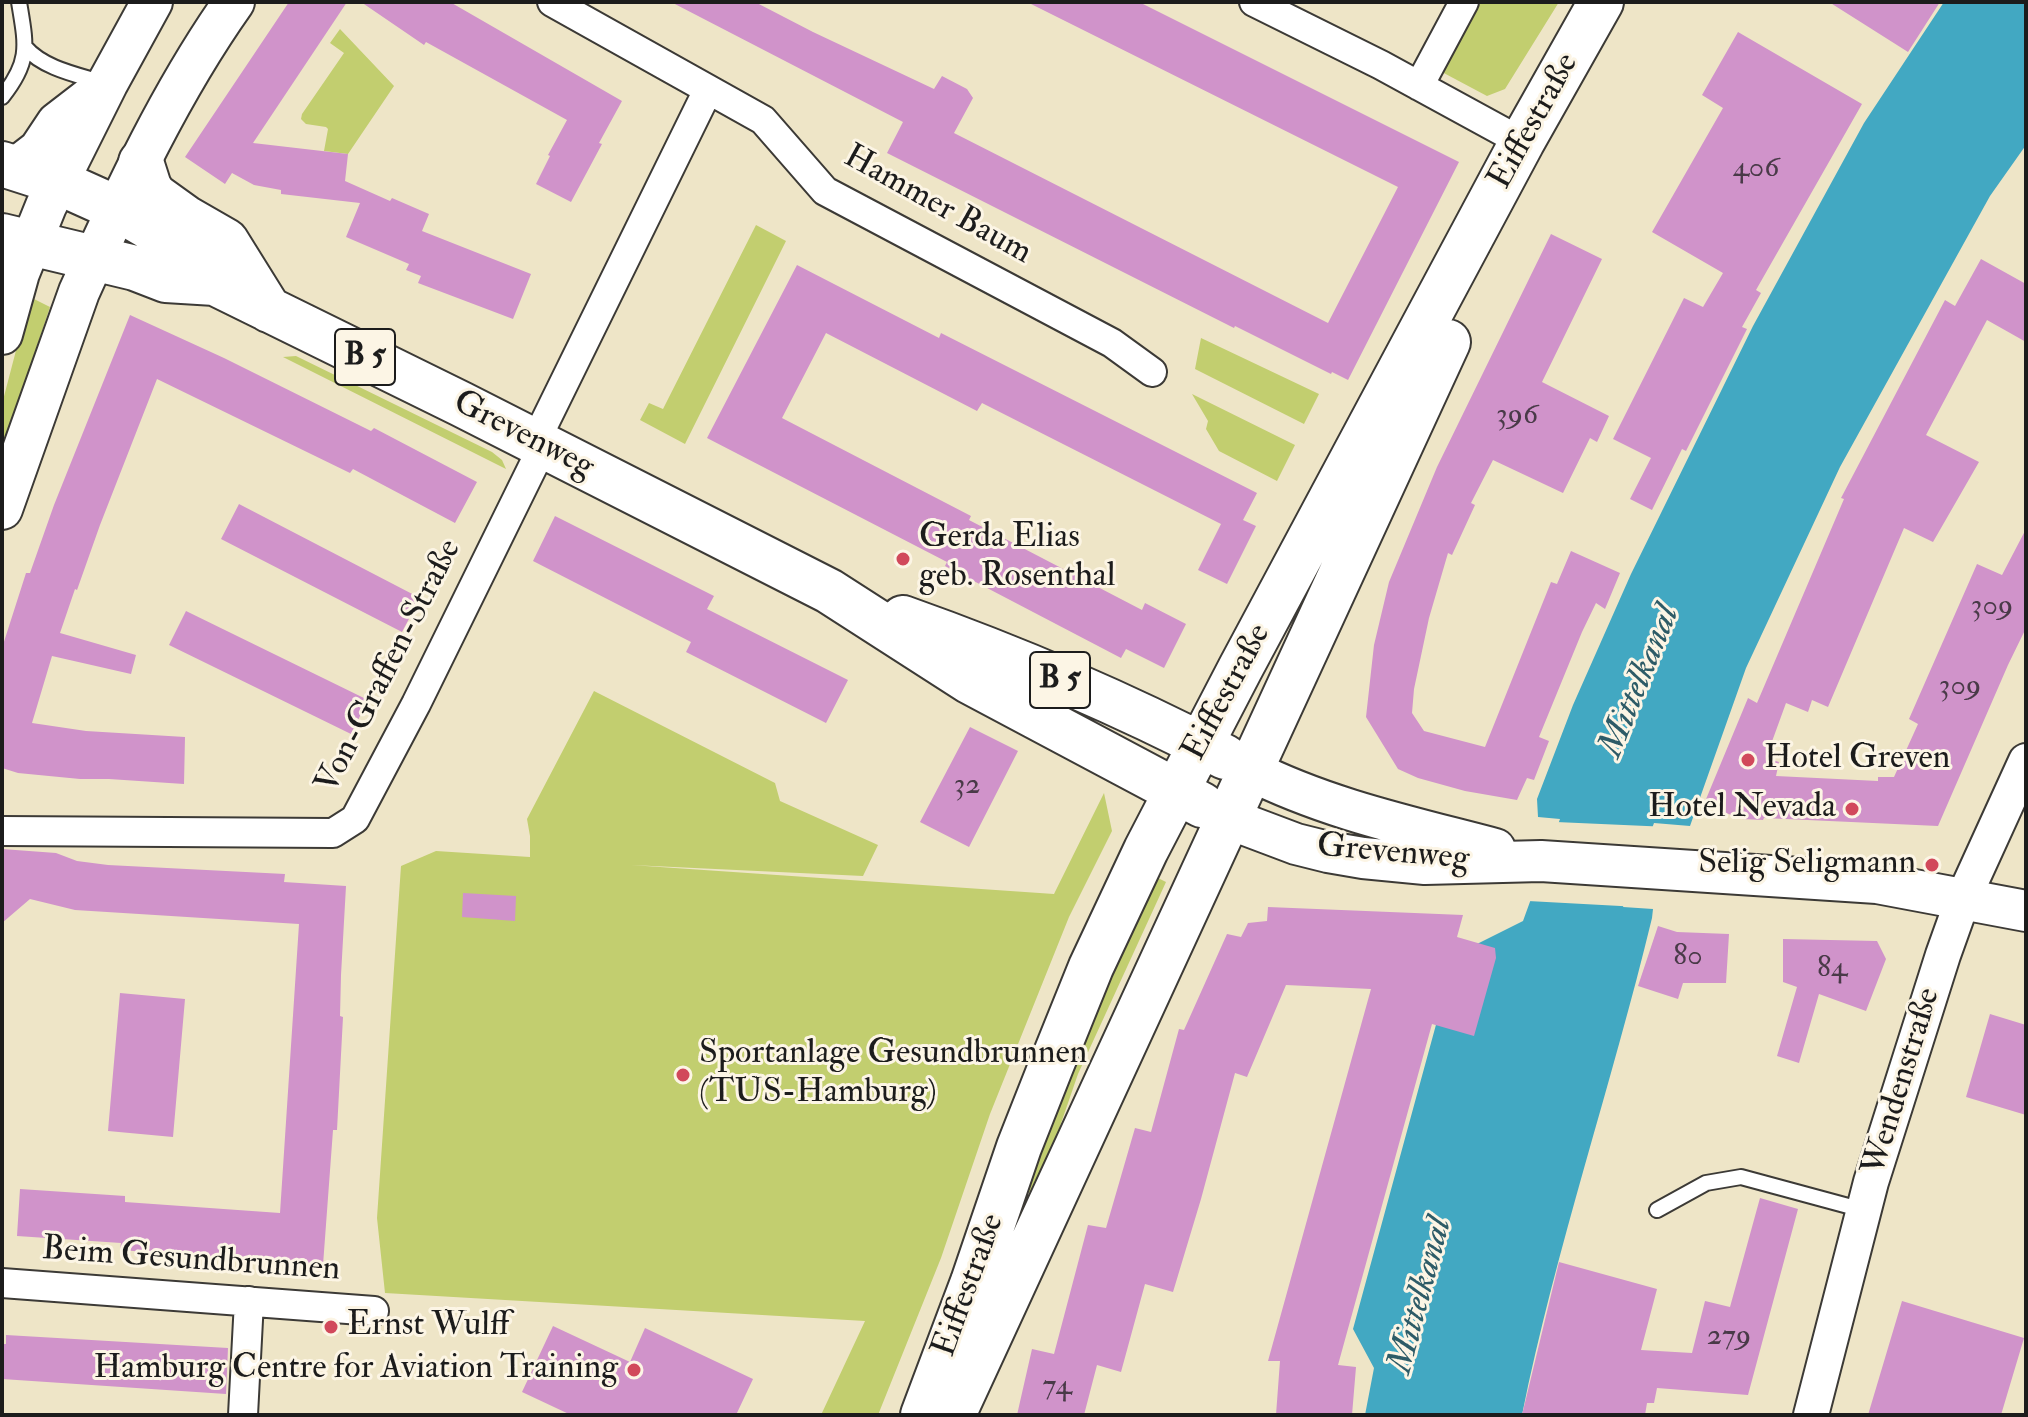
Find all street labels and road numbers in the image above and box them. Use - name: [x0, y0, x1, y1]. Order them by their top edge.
- street label: Eiffestraße: [1481, 47, 1589, 197]
- street label: Hammer Baum: [836, 138, 1038, 274]
- road number: B 5: [335, 329, 395, 385]
- street label: Grevenweg: [446, 383, 600, 489]
- street label: Von-Graffen-Straße: [308, 533, 472, 801]
- street label: Eiffestraße: [1175, 618, 1281, 768]
- road number: B 5: [1030, 652, 1090, 708]
- street label: Grevenweg: [1315, 827, 1471, 881]
- street label: Wendenstraße: [1855, 983, 1951, 1181]
- street label: Eiffestraße: [925, 1209, 1015, 1363]
- street label: Beim Gesundbrunnen: [40, 1230, 342, 1292]

